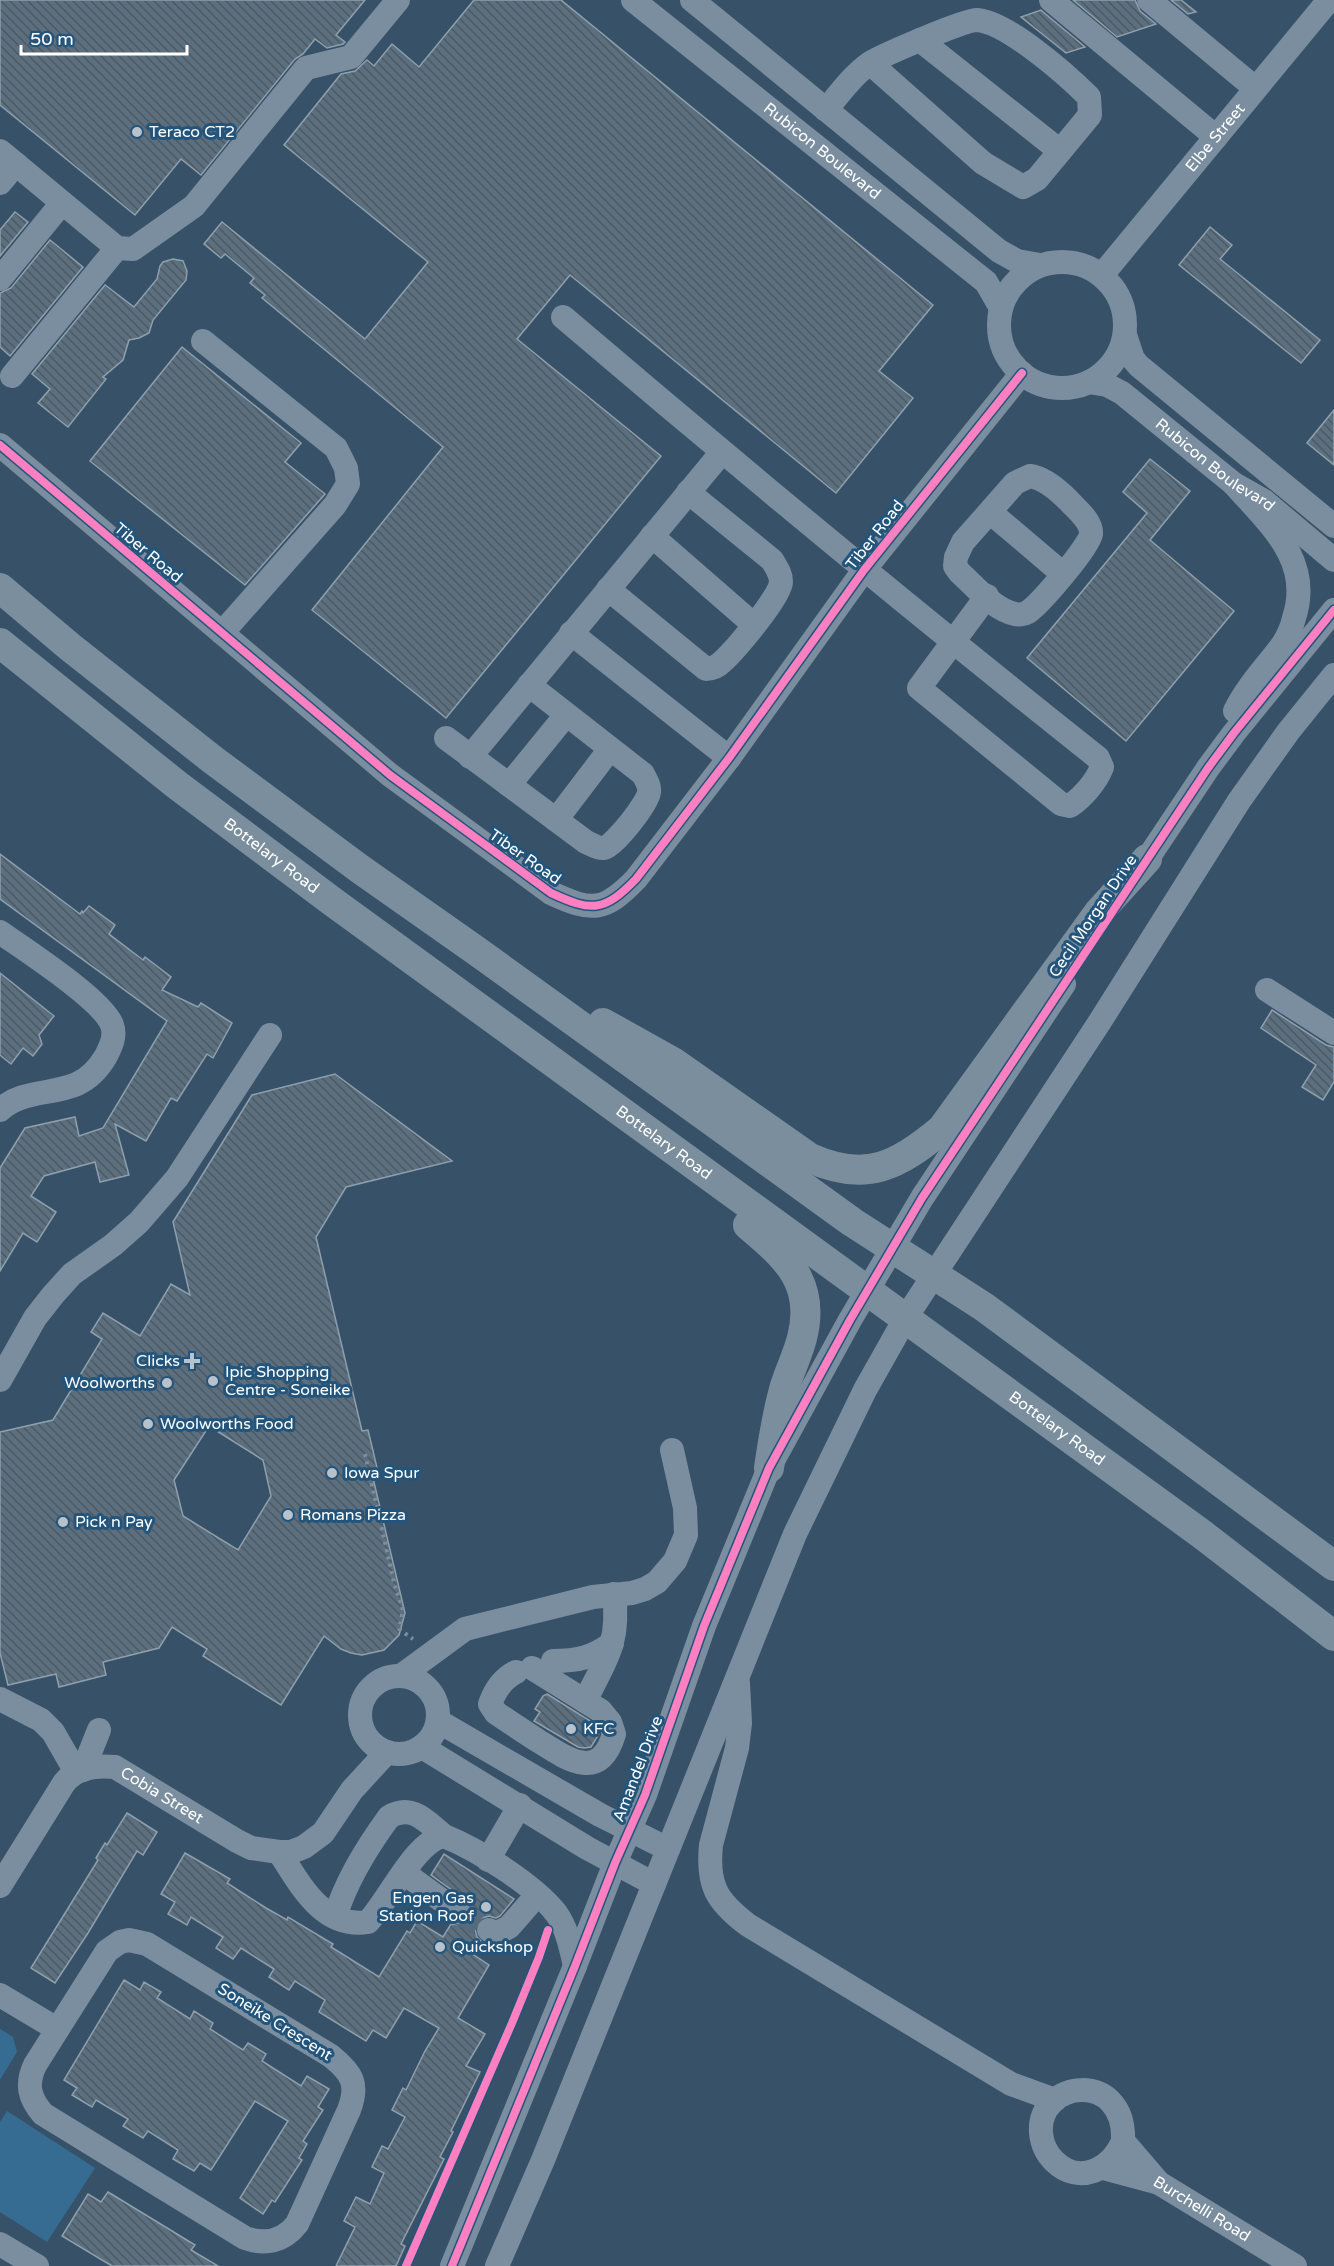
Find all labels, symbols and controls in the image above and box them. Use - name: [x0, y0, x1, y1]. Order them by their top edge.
- scale bar: [21, 18, 188, 56]
- text: 50 m: [30, 28, 74, 50]
- street label: Rubicon Boulevard: [759, 98, 885, 204]
- street label: Elbe Street: [1181, 99, 1250, 176]
- place label: Teraco CT2: [149, 122, 235, 142]
- marker: Teraco CT2: [130, 125, 144, 139]
- street label: Rubicon Boulevard: [1151, 414, 1279, 516]
- street label: Tiber Road: [842, 496, 908, 574]
- street label: Tiber Road: [110, 519, 186, 587]
- street label: Bottelary Road: [220, 814, 323, 898]
- street label: Tiber Road: [485, 825, 565, 889]
- street label: Cecil Morgan Drive: [1044, 851, 1142, 981]
- street label: Bottelary Road: [612, 1101, 716, 1184]
- place label: Clicks: [136, 1351, 180, 1371]
- marker: Clicks: [185, 1354, 199, 1368]
- place label: Ipic Shopping Centre - Soneike: [225, 1362, 350, 1400]
- place label: Woolworths: [64, 1373, 155, 1393]
- marker: Ipic Shopping Centre - Soneike: [206, 1374, 220, 1388]
- marker: Woolworths: [160, 1376, 174, 1390]
- street label: Bottelary Road: [1005, 1387, 1109, 1470]
- place label: Woolworths Food: [160, 1414, 294, 1434]
- marker: Woolworths Food: [141, 1417, 155, 1431]
- place label: Iowa Spur: [344, 1463, 420, 1483]
- marker: Iowa Spur: [325, 1466, 339, 1480]
- place label: Romans Pizza: [300, 1505, 406, 1525]
- marker: Romans Pizza: [281, 1508, 295, 1522]
- place label: Pick n Pay: [75, 1512, 153, 1532]
- marker: Pick n Pay: [56, 1515, 70, 1529]
- street label: Amandel Drive: [609, 1713, 667, 1825]
- place label: KFC: [583, 1719, 614, 1739]
- marker: KFC: [564, 1722, 578, 1736]
- street label: Cobia Street: [117, 1763, 207, 1828]
- place label: Engen Gas Station Roof: [379, 1888, 475, 1926]
- marker: Engen Gas Station Roof: [479, 1900, 493, 1914]
- place label: Quickshop: [452, 1937, 533, 1957]
- marker: Quickshop: [433, 1940, 447, 1954]
- street label: Soneike Crescent: [214, 1979, 336, 2065]
- street label: Burchelli Road: [1149, 2172, 1254, 2246]

